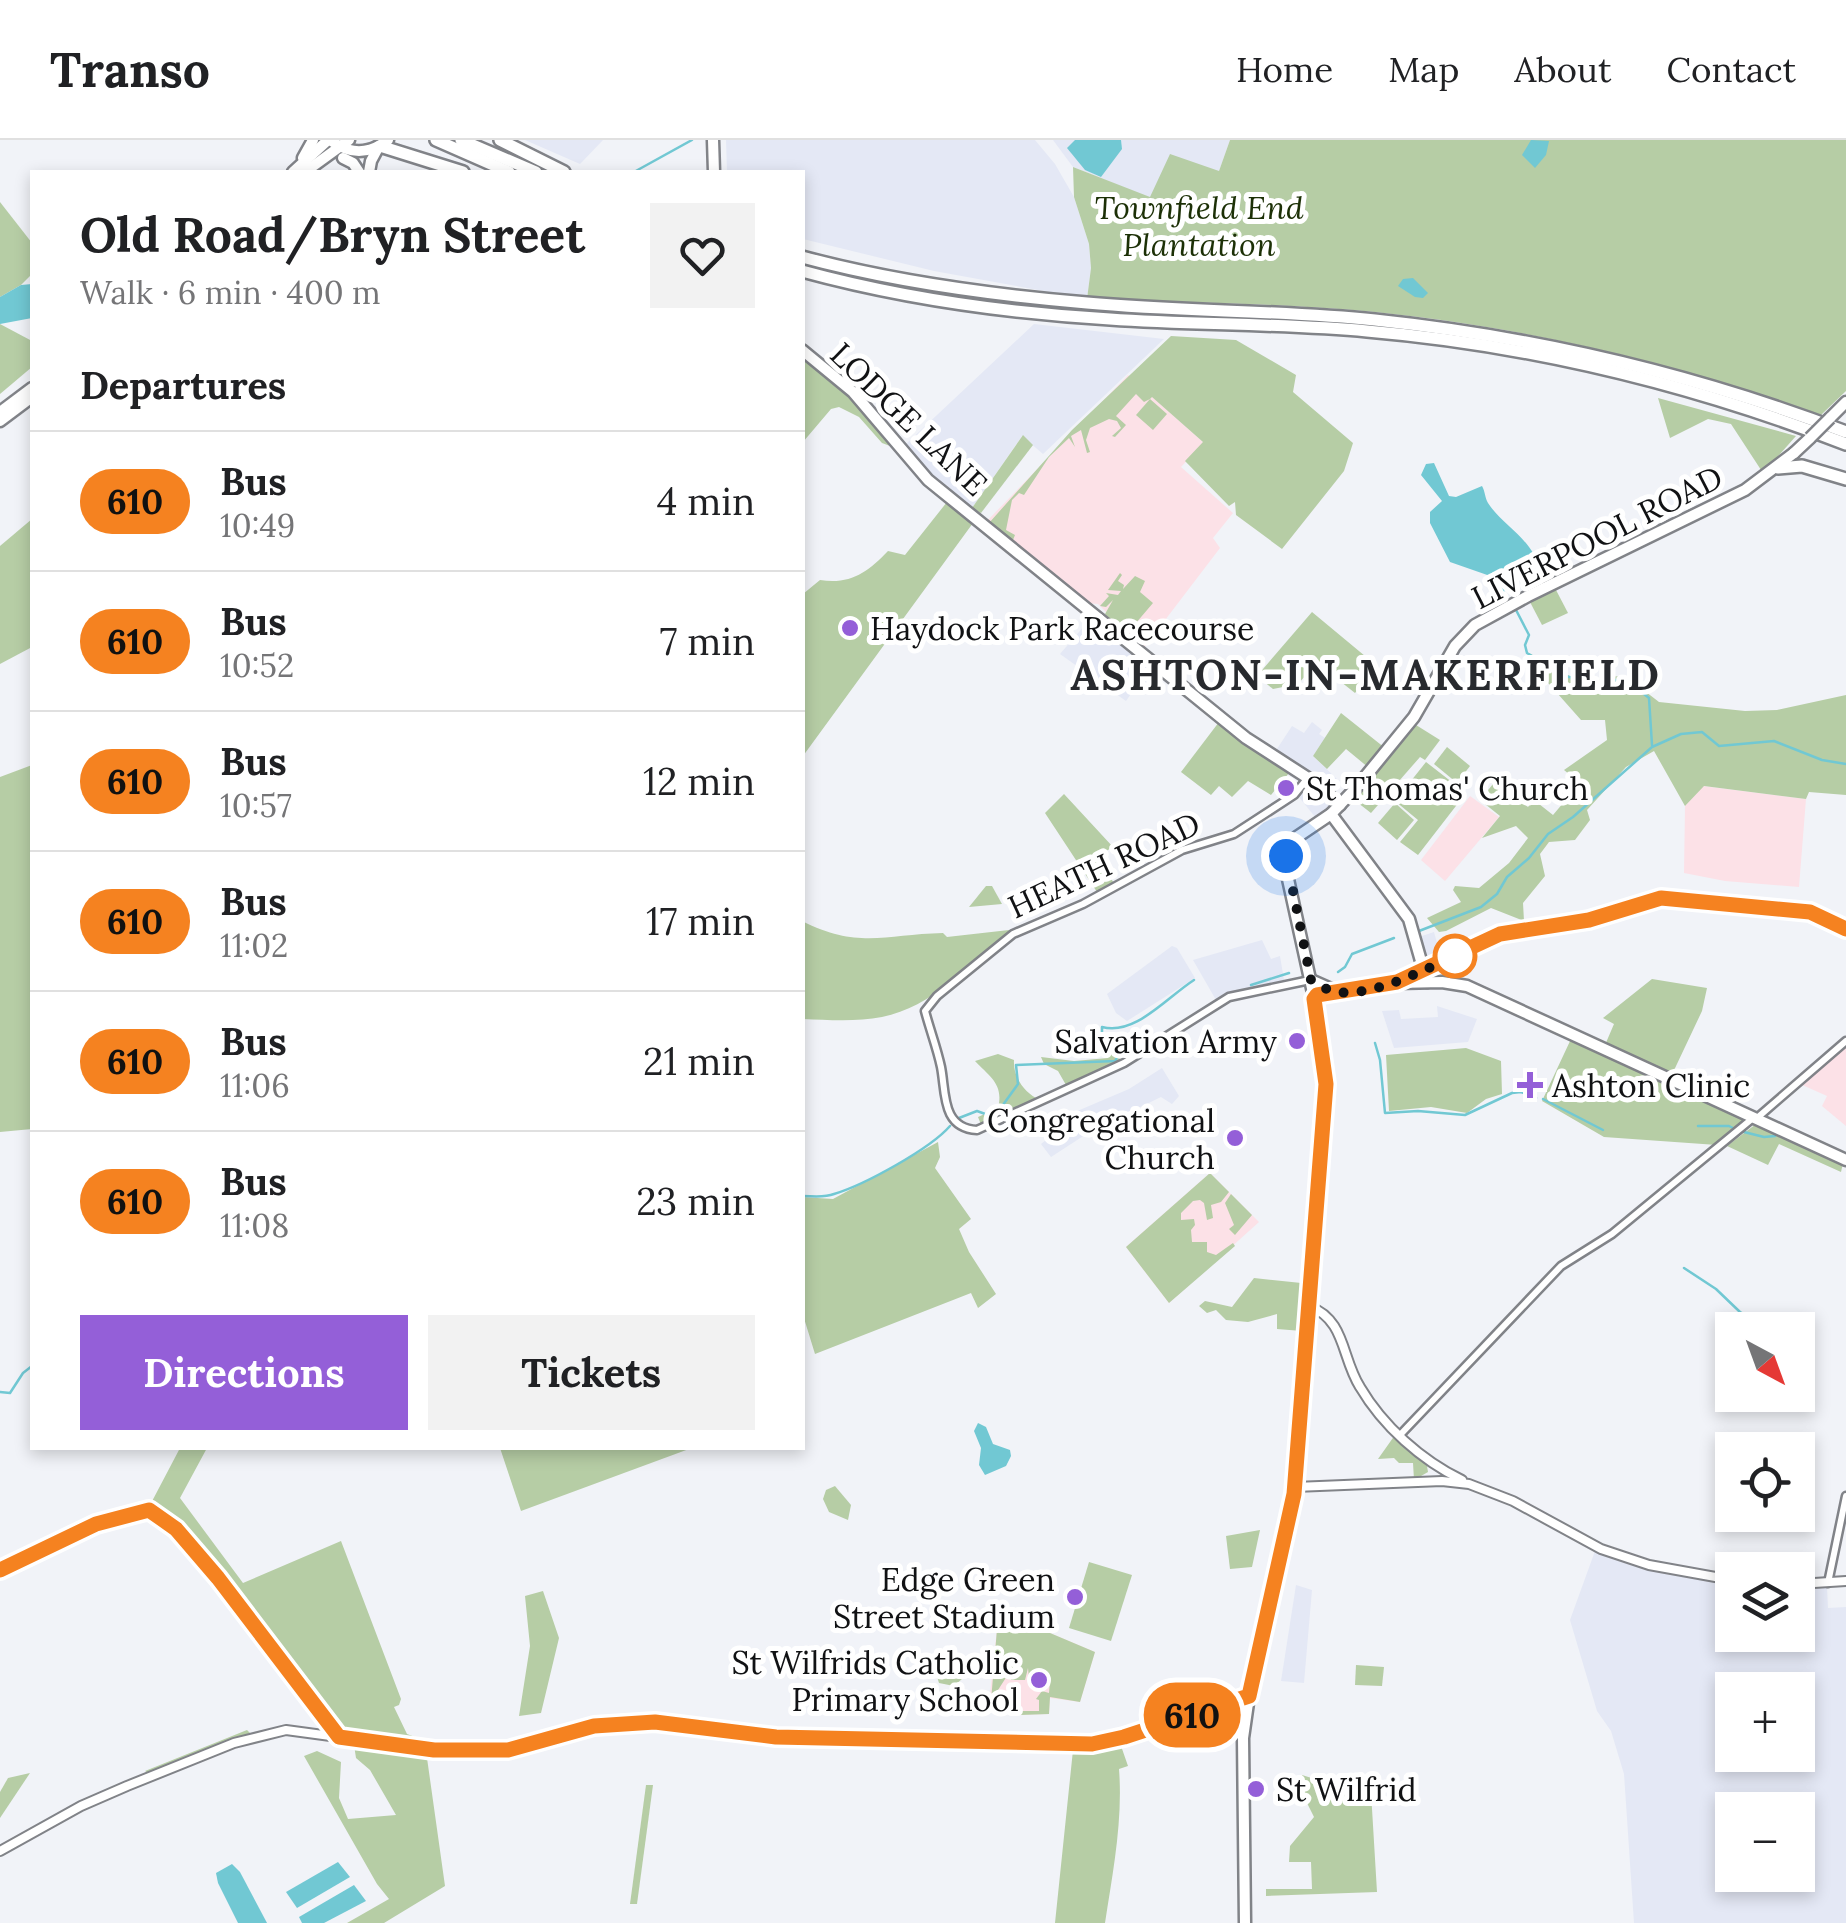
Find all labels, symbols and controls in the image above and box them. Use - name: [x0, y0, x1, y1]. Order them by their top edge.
- text: Transo: [50, 39, 210, 100]
- text: Home: [1236, 47, 1333, 92]
- text: Map: [1388, 47, 1459, 92]
- text: About: [1514, 47, 1612, 92]
- text: Contact: [1667, 47, 1796, 92]
- park label: Townfield End Plantation: [1095, 187, 1304, 265]
- button: heart: [650, 203, 755, 308]
- text: Old Road/Bryn Street: [80, 204, 585, 265]
- text: Walk · 6 min · 400 m: [80, 272, 381, 313]
- street label: LODGE LANE: [822, 334, 996, 504]
- text: Departures: [80, 361, 286, 409]
- street label: LIVERPOOL ROAD: [1465, 456, 1729, 618]
- text: Bus: [220, 457, 287, 505]
- text: 4 min: [657, 477, 755, 525]
- text: 610: [107, 479, 163, 524]
- text: 10:49: [220, 505, 295, 546]
- text: Bus: [220, 597, 287, 645]
- place label: Haydock Park Racecourse: [870, 608, 1254, 649]
- text: 7 min: [660, 617, 755, 665]
- marker: Haydock Park Racecourse: [839, 617, 861, 639]
- text: 610: [107, 619, 163, 664]
- text: 10:52: [220, 645, 294, 686]
- district label: ASHTON-IN-MAKERFIELD: [1071, 648, 1661, 702]
- text: Bus: [220, 737, 287, 785]
- text: 12 min: [643, 757, 755, 805]
- text: 610: [107, 759, 163, 804]
- place label: St Thomas' Church: [1306, 768, 1589, 809]
- marker: St Thomas' Church: [1275, 777, 1297, 799]
- text: 10:57: [220, 785, 292, 826]
- street label: HEATH ROAD: [1002, 803, 1206, 927]
- your location: [1261, 831, 1311, 881]
- text: Bus: [220, 877, 287, 925]
- text: 17 min: [646, 897, 755, 945]
- text: 610: [107, 899, 163, 944]
- text: 11:02: [220, 925, 288, 966]
- unlabelled marker: [1434, 935, 1476, 977]
- text: Bus: [220, 1017, 287, 1065]
- place label: Salvation Army: [1055, 1021, 1277, 1062]
- marker: Salvation Army: [1286, 1030, 1308, 1052]
- text: 21 min: [643, 1037, 755, 1085]
- text: 610: [107, 1039, 163, 1084]
- text: 11:06: [220, 1065, 290, 1106]
- place label: Ashton Clinic: [1551, 1065, 1750, 1106]
- marker: Ashton Clinic: [1517, 1072, 1543, 1098]
- place label: Congregational Church: [987, 1100, 1215, 1178]
- marker: Congregational Church: [1224, 1127, 1246, 1149]
- text: Bus: [220, 1157, 287, 1205]
- text: 23 min: [636, 1177, 755, 1225]
- text: 610: [107, 1179, 163, 1224]
- text: 11:08: [220, 1205, 289, 1246]
- north arrow: [1715, 1312, 1815, 1412]
- map controls: [1715, 1312, 1815, 1892]
- button: Directions: [80, 1315, 408, 1430]
- button: Tickets: [428, 1315, 755, 1430]
- button: locate: [1715, 1432, 1815, 1532]
- button: layers: [1715, 1552, 1815, 1652]
- place label: Edge Green Street Stadium: [833, 1559, 1055, 1637]
- marker: Edge Green Street Stadium: [1064, 1586, 1086, 1608]
- place label: St Wilfrids Catholic Primary School: [732, 1642, 1019, 1720]
- marker: St Wilfrids Catholic Primary School: [1028, 1669, 1050, 1691]
- button: +: [1715, 1672, 1815, 1772]
- line badge: 610: [1134, 1682, 1250, 1748]
- text: 610: [1164, 1693, 1220, 1738]
- place label: St Wilfrid: [1276, 1769, 1417, 1810]
- marker: St Wilfrid: [1245, 1778, 1267, 1800]
- button: −: [1715, 1792, 1815, 1892]

